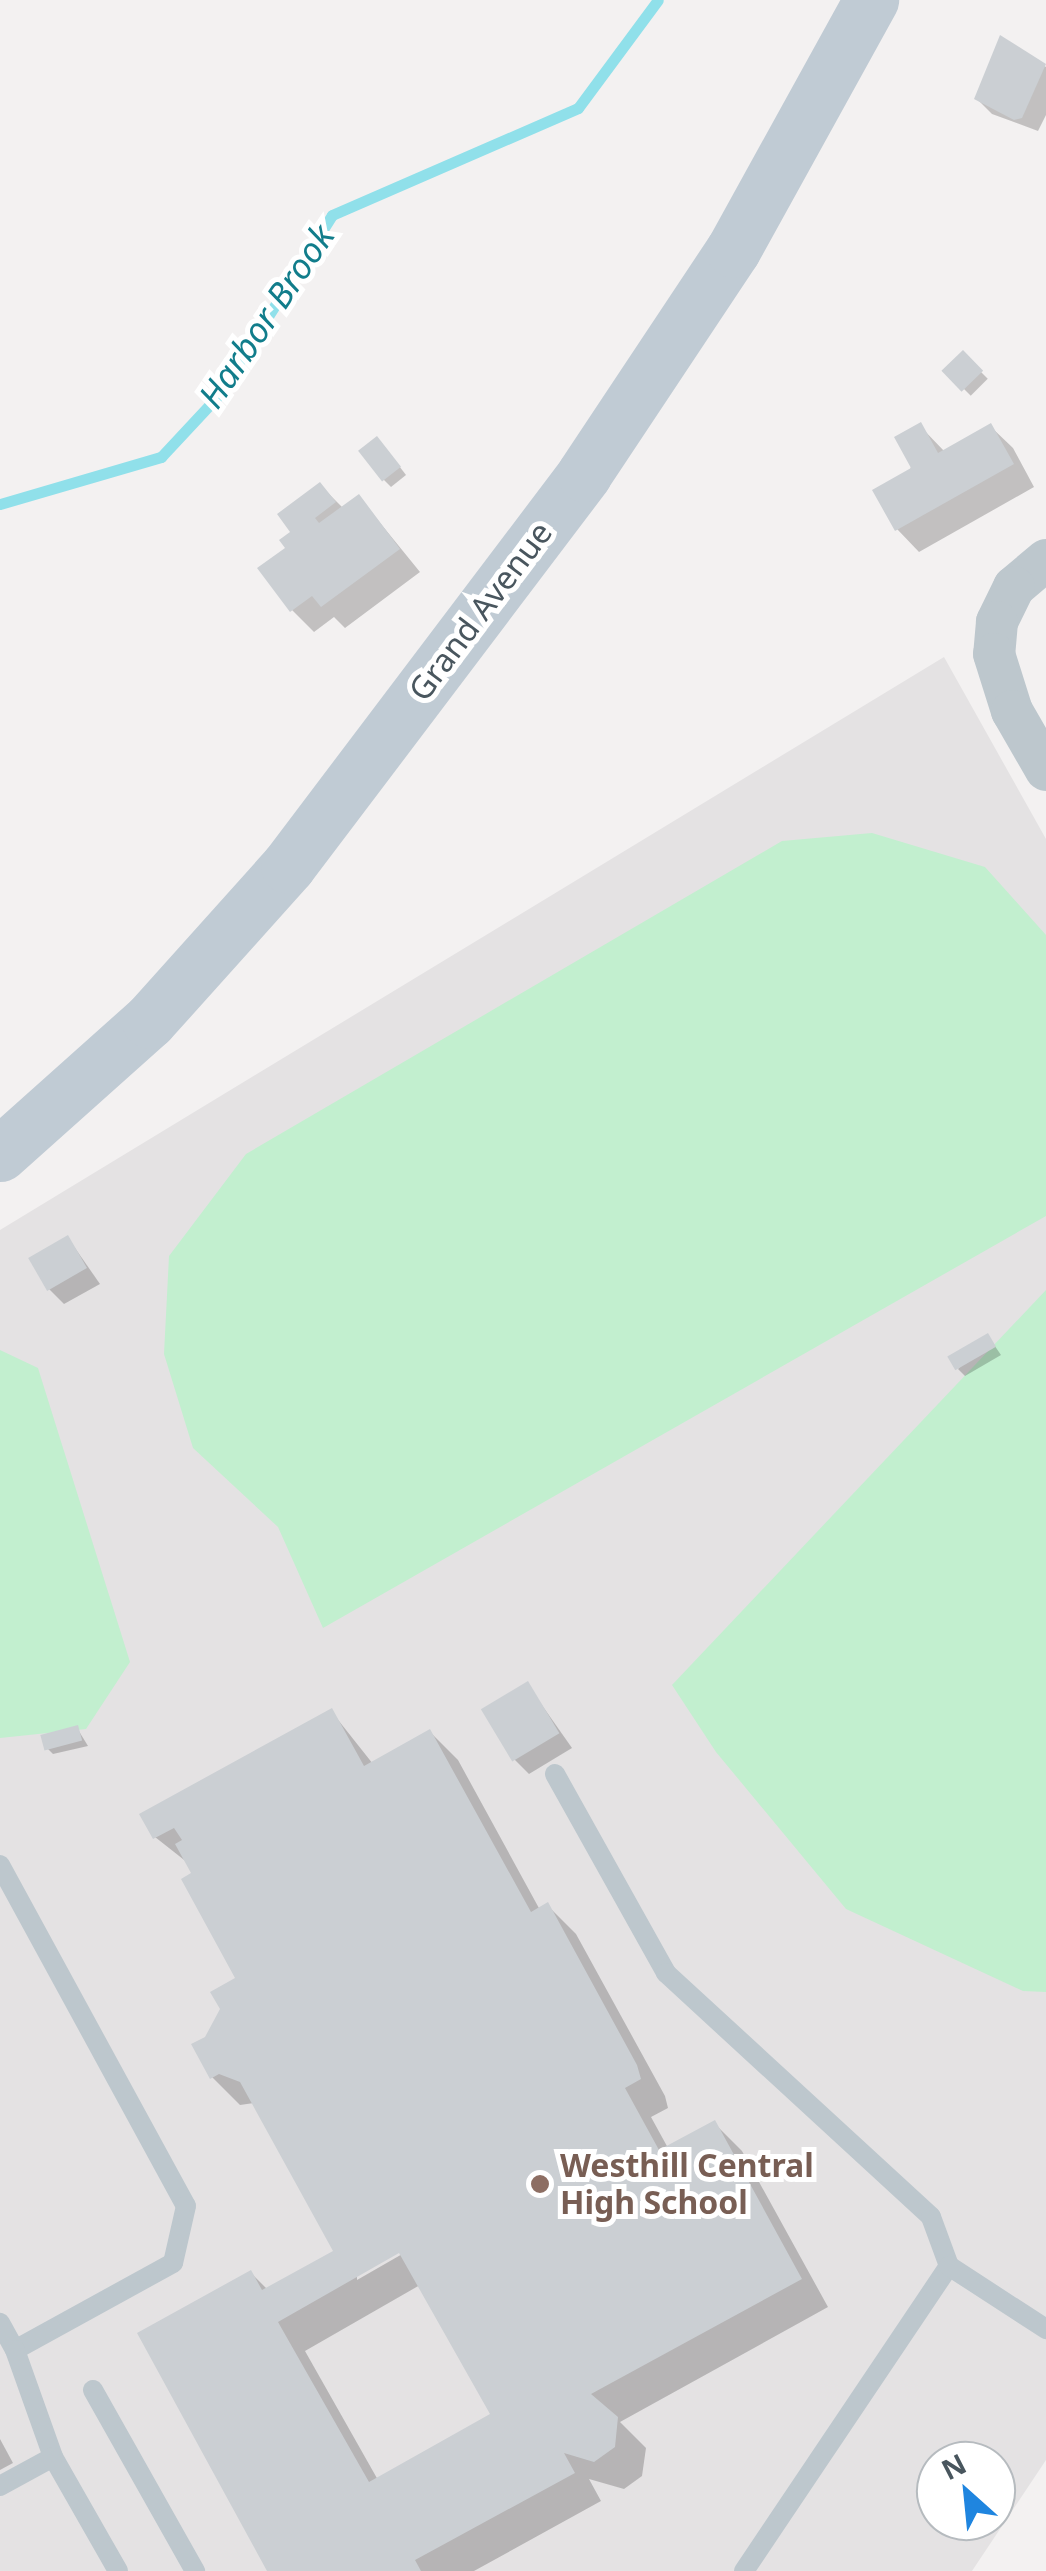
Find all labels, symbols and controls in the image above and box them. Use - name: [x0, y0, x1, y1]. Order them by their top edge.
- water label: Harbor Brook: [189, 217, 343, 415]
- street label: Grand Avenue: [400, 514, 560, 708]
- place label: Westhill Central High School: [560, 2147, 814, 2222]
- marker: Westhill Central High School: [529, 2173, 551, 2195]
- north arrow: [916, 2441, 1016, 2541]
- text: N: [935, 2444, 972, 2488]

